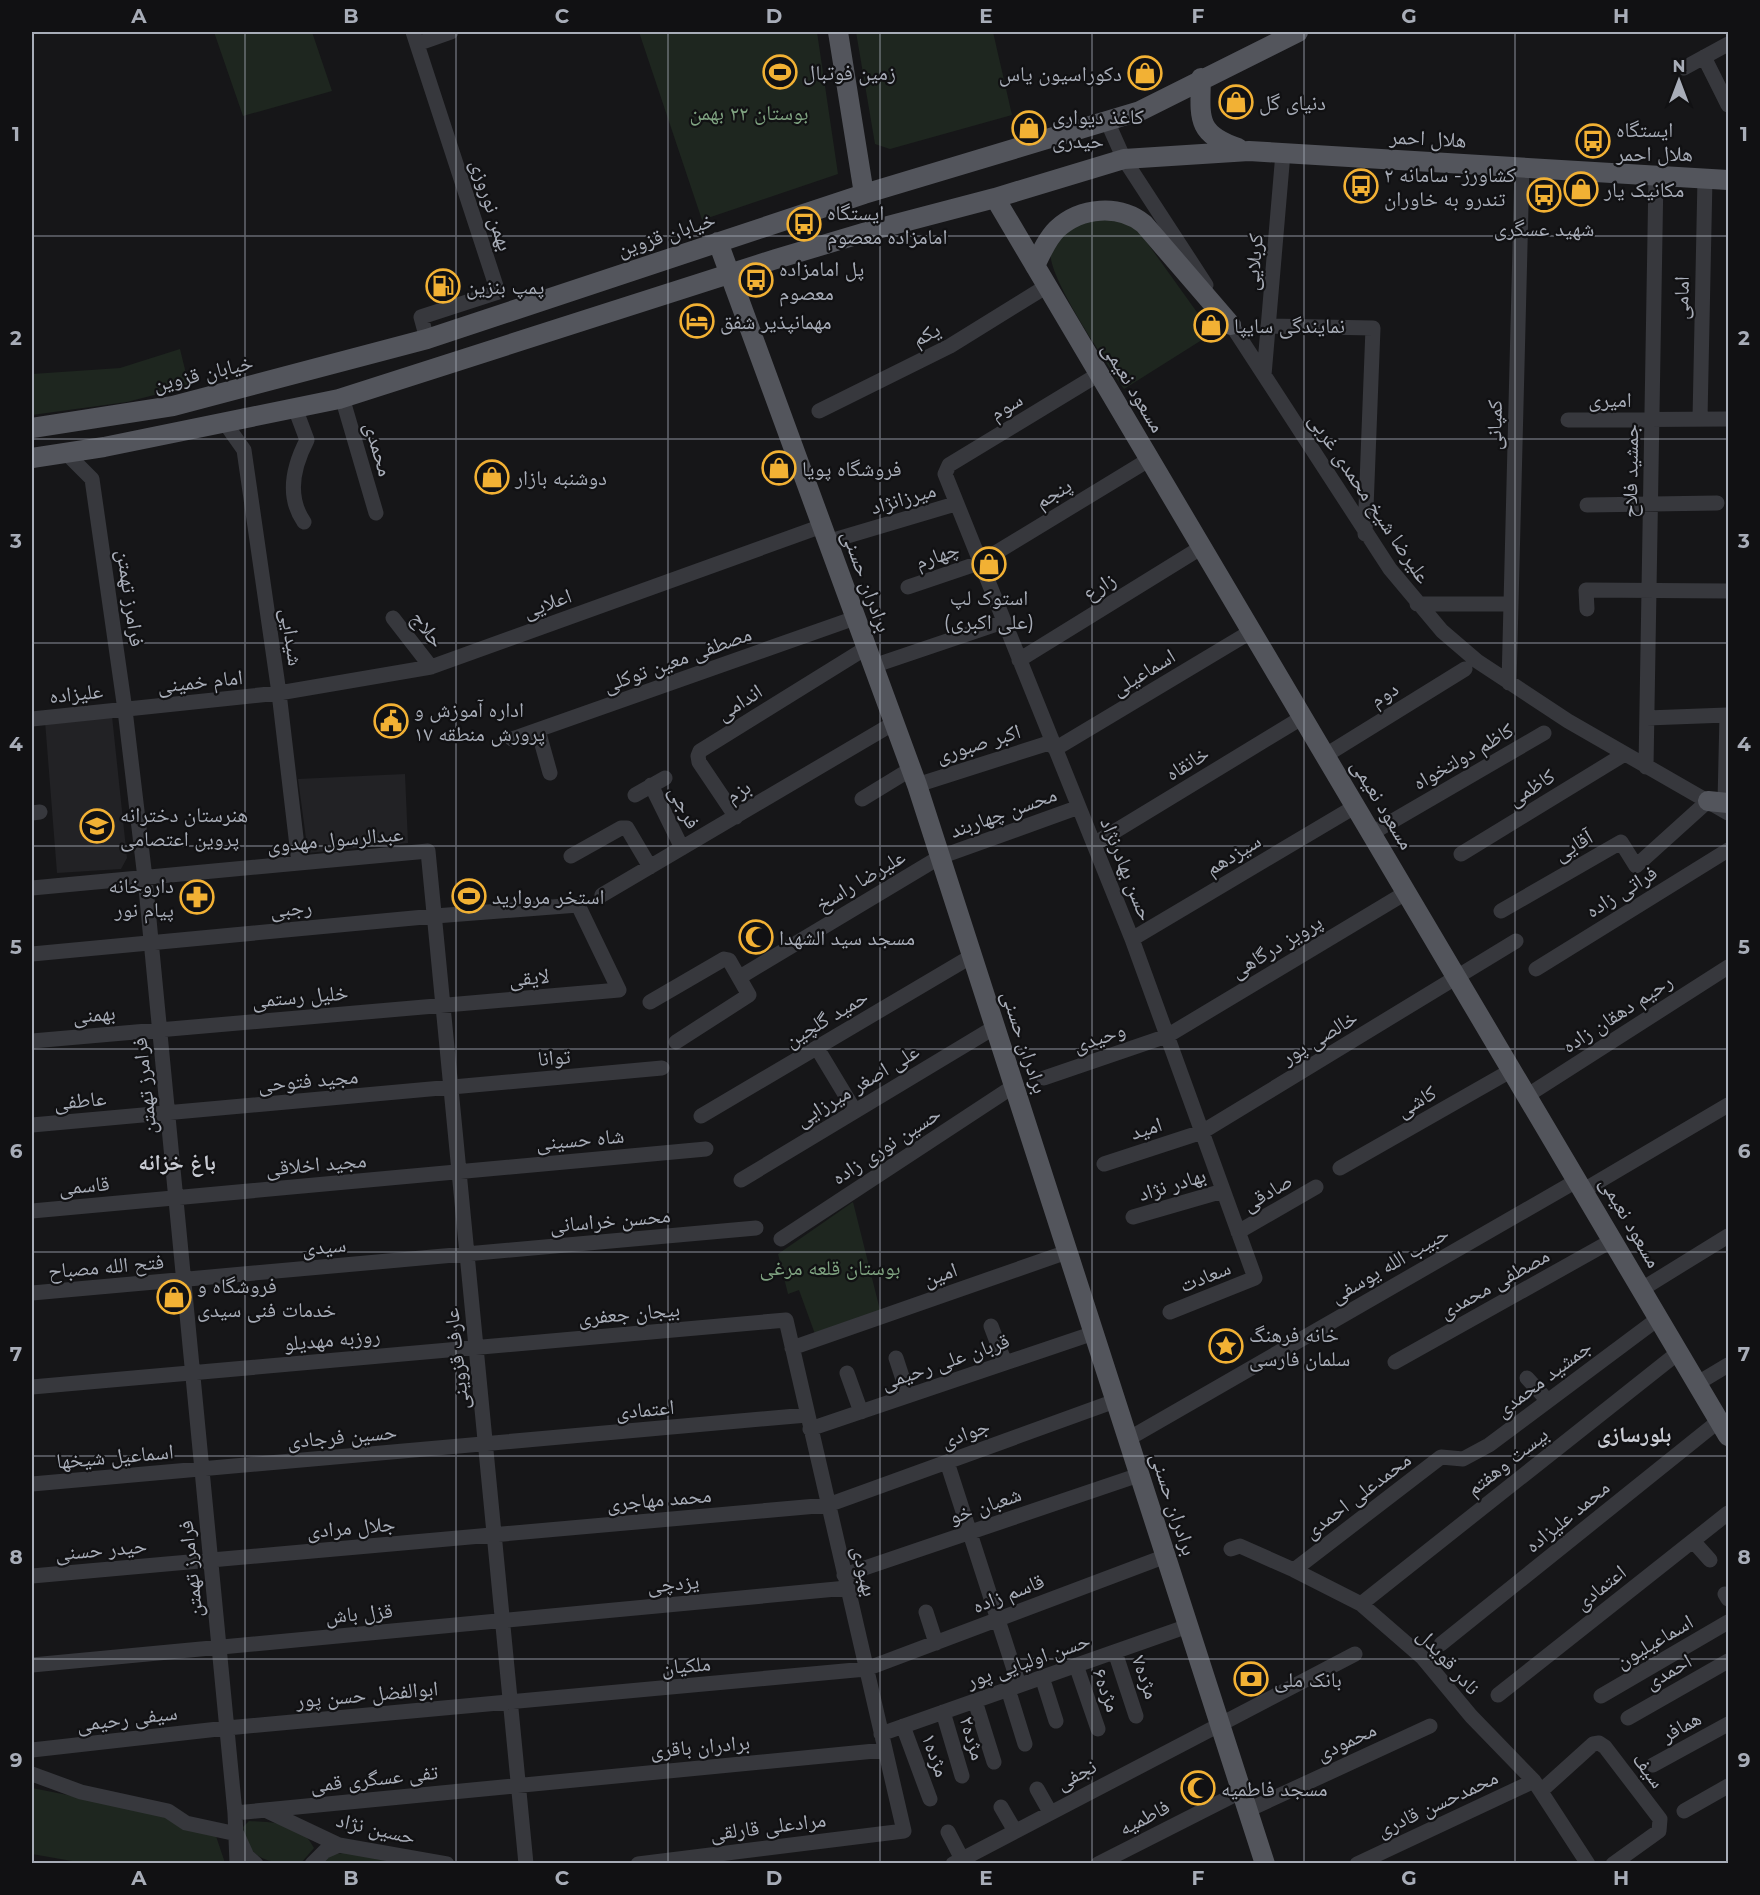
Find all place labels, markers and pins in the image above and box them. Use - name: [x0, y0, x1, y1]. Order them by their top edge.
- sports icon: زمین فوتبال: [762, 54, 798, 90]
- shop icon: دکوراسیون یاس: [1127, 55, 1163, 91]
- place label: زمین فوتبال: [803, 60, 896, 86]
- place label: دکوراسیون یاس: [999, 61, 1122, 87]
- shop icon: دنیای گل: [1218, 84, 1254, 120]
- place label: دنیای گل: [1259, 90, 1326, 116]
- place label: کاغذ دیواری حیدری: [1052, 104, 1144, 153]
- shop icon: کاغذ دیواری حیدری: [1011, 110, 1047, 146]
- place label: ایستگاه هلال احمر: [1615, 117, 1693, 166]
- bus stop icon: ایستگاه هلال احمر: [1575, 123, 1611, 159]
- place label: کشاورز- سامانه ۲ تندرو به خاوران: [1384, 162, 1516, 211]
- bus stop icon: کشاورز- سامانه ۲ تندرو به خاوران: [1343, 168, 1379, 204]
- shop icon: مکانیک یار: [1563, 171, 1599, 207]
- bus stop icon: شهید عسگری: [1526, 177, 1562, 213]
- place label: مکانیک یار: [1603, 177, 1684, 202]
- place label: ایستگاه امامزاده معصوم: [827, 200, 947, 251]
- bus stop icon: ایستگاه امامزاده معصوم: [786, 206, 822, 242]
- place label: شهید عسگری: [1494, 216, 1594, 241]
- place label: پل امامزاده معصوم: [779, 256, 864, 307]
- bus stop icon: پل امامزاده معصوم: [738, 262, 774, 298]
- fuel station icon: پمپ بنزین: [425, 268, 461, 304]
- place label: پمپ بنزین: [466, 274, 544, 300]
- hotel icon: مهمانپذیر شفق: [679, 303, 715, 339]
- shop icon: نمایندگی سایپا: [1193, 307, 1229, 343]
- place label: مهمانپذیر شفق: [720, 309, 831, 335]
- place label: نمایندگی سایپا: [1234, 313, 1345, 339]
- shop icon: فروشگاه پویا: [761, 450, 797, 486]
- place label: فروشگاه پویا: [802, 456, 902, 481]
- shop icon: دوشنبه بازار: [474, 459, 510, 495]
- place label: دوشنبه بازار: [514, 465, 607, 490]
- shop icon: استوک لپ (علی اکبری): [971, 546, 1007, 582]
- place label: استوک لپ (علی اکبری): [944, 585, 1034, 635]
- place label: اداره آموزش و پرورش منطقه ۱۷: [414, 697, 545, 747]
- public building icon: اداره آموزش و پرورش منطقه ۱۷: [373, 703, 409, 739]
- place label: هنرستان دخترانه پروین اعتصامی: [120, 802, 248, 852]
- school or university icon: هنرستان دخترانه پروین اعتصامی: [79, 808, 115, 844]
- place label: داروخانه پیام نور: [108, 873, 174, 924]
- sports icon: استخر مروارید: [451, 878, 487, 914]
- pharmacy icon: داروخانه پیام نور: [179, 879, 215, 915]
- place label: استخر مروارید: [492, 884, 605, 909]
- mosque icon: مسجد سید الشهدا: [738, 919, 774, 955]
- place label: مسجد سید الشهدا: [779, 925, 915, 950]
- place label: فروشگاه و خدمات فنی سیدی: [197, 1273, 336, 1323]
- shop icon: فروشگاه و خدمات فنی سیدی: [156, 1279, 192, 1315]
- place label: خانه فرهنگ سلمان فارسی: [1249, 1322, 1350, 1372]
- place icon: خانه فرهنگ سلمان فارسی: [1208, 1328, 1244, 1364]
- bank icon: بانک ملی: [1233, 1661, 1269, 1697]
- place label: بانک ملی: [1274, 1667, 1342, 1693]
- mosque icon: مسجد فاطمیه: [1180, 1770, 1216, 1806]
- place label: مسجد فاطمیه: [1221, 1776, 1328, 1801]

